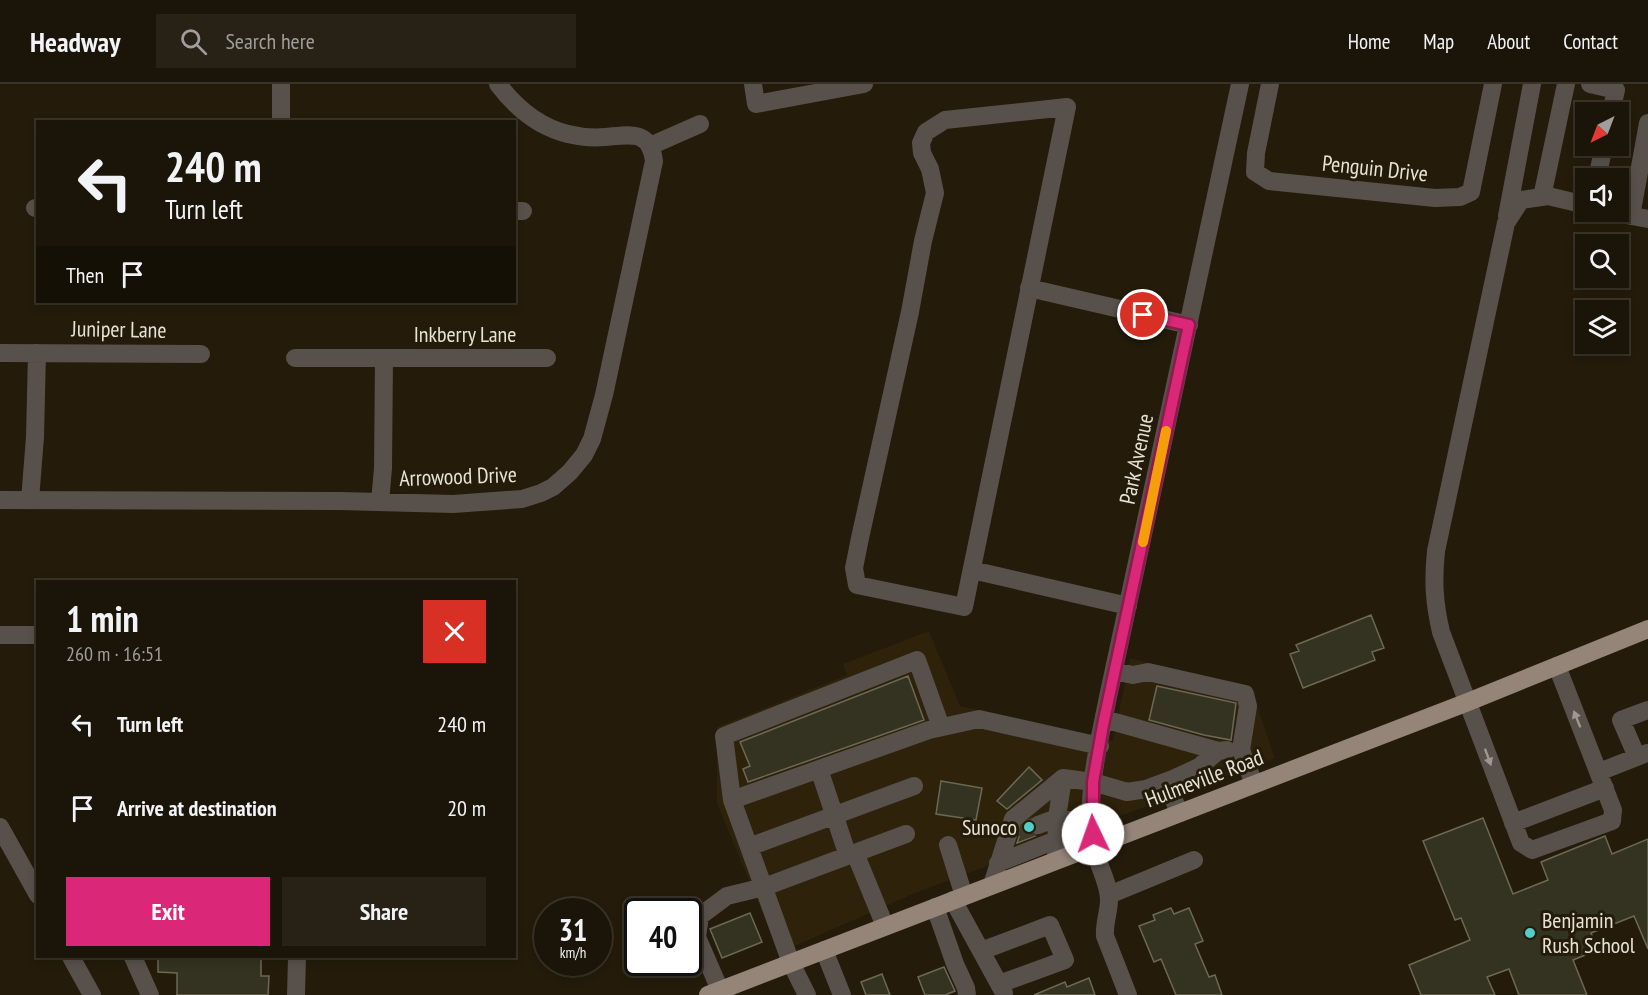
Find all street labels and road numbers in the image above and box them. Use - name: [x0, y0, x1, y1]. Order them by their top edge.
- street label: Penguin Drive: [1321, 149, 1429, 187]
- street label: Juniper Lane: [70, 314, 167, 344]
- street label: Inkberry Lane: [414, 320, 516, 348]
- street label: Park Avenue: [1113, 411, 1159, 507]
- street label: Arrowood Drive: [399, 460, 517, 492]
- street label: Hulmeville Road: [1141, 743, 1267, 813]

